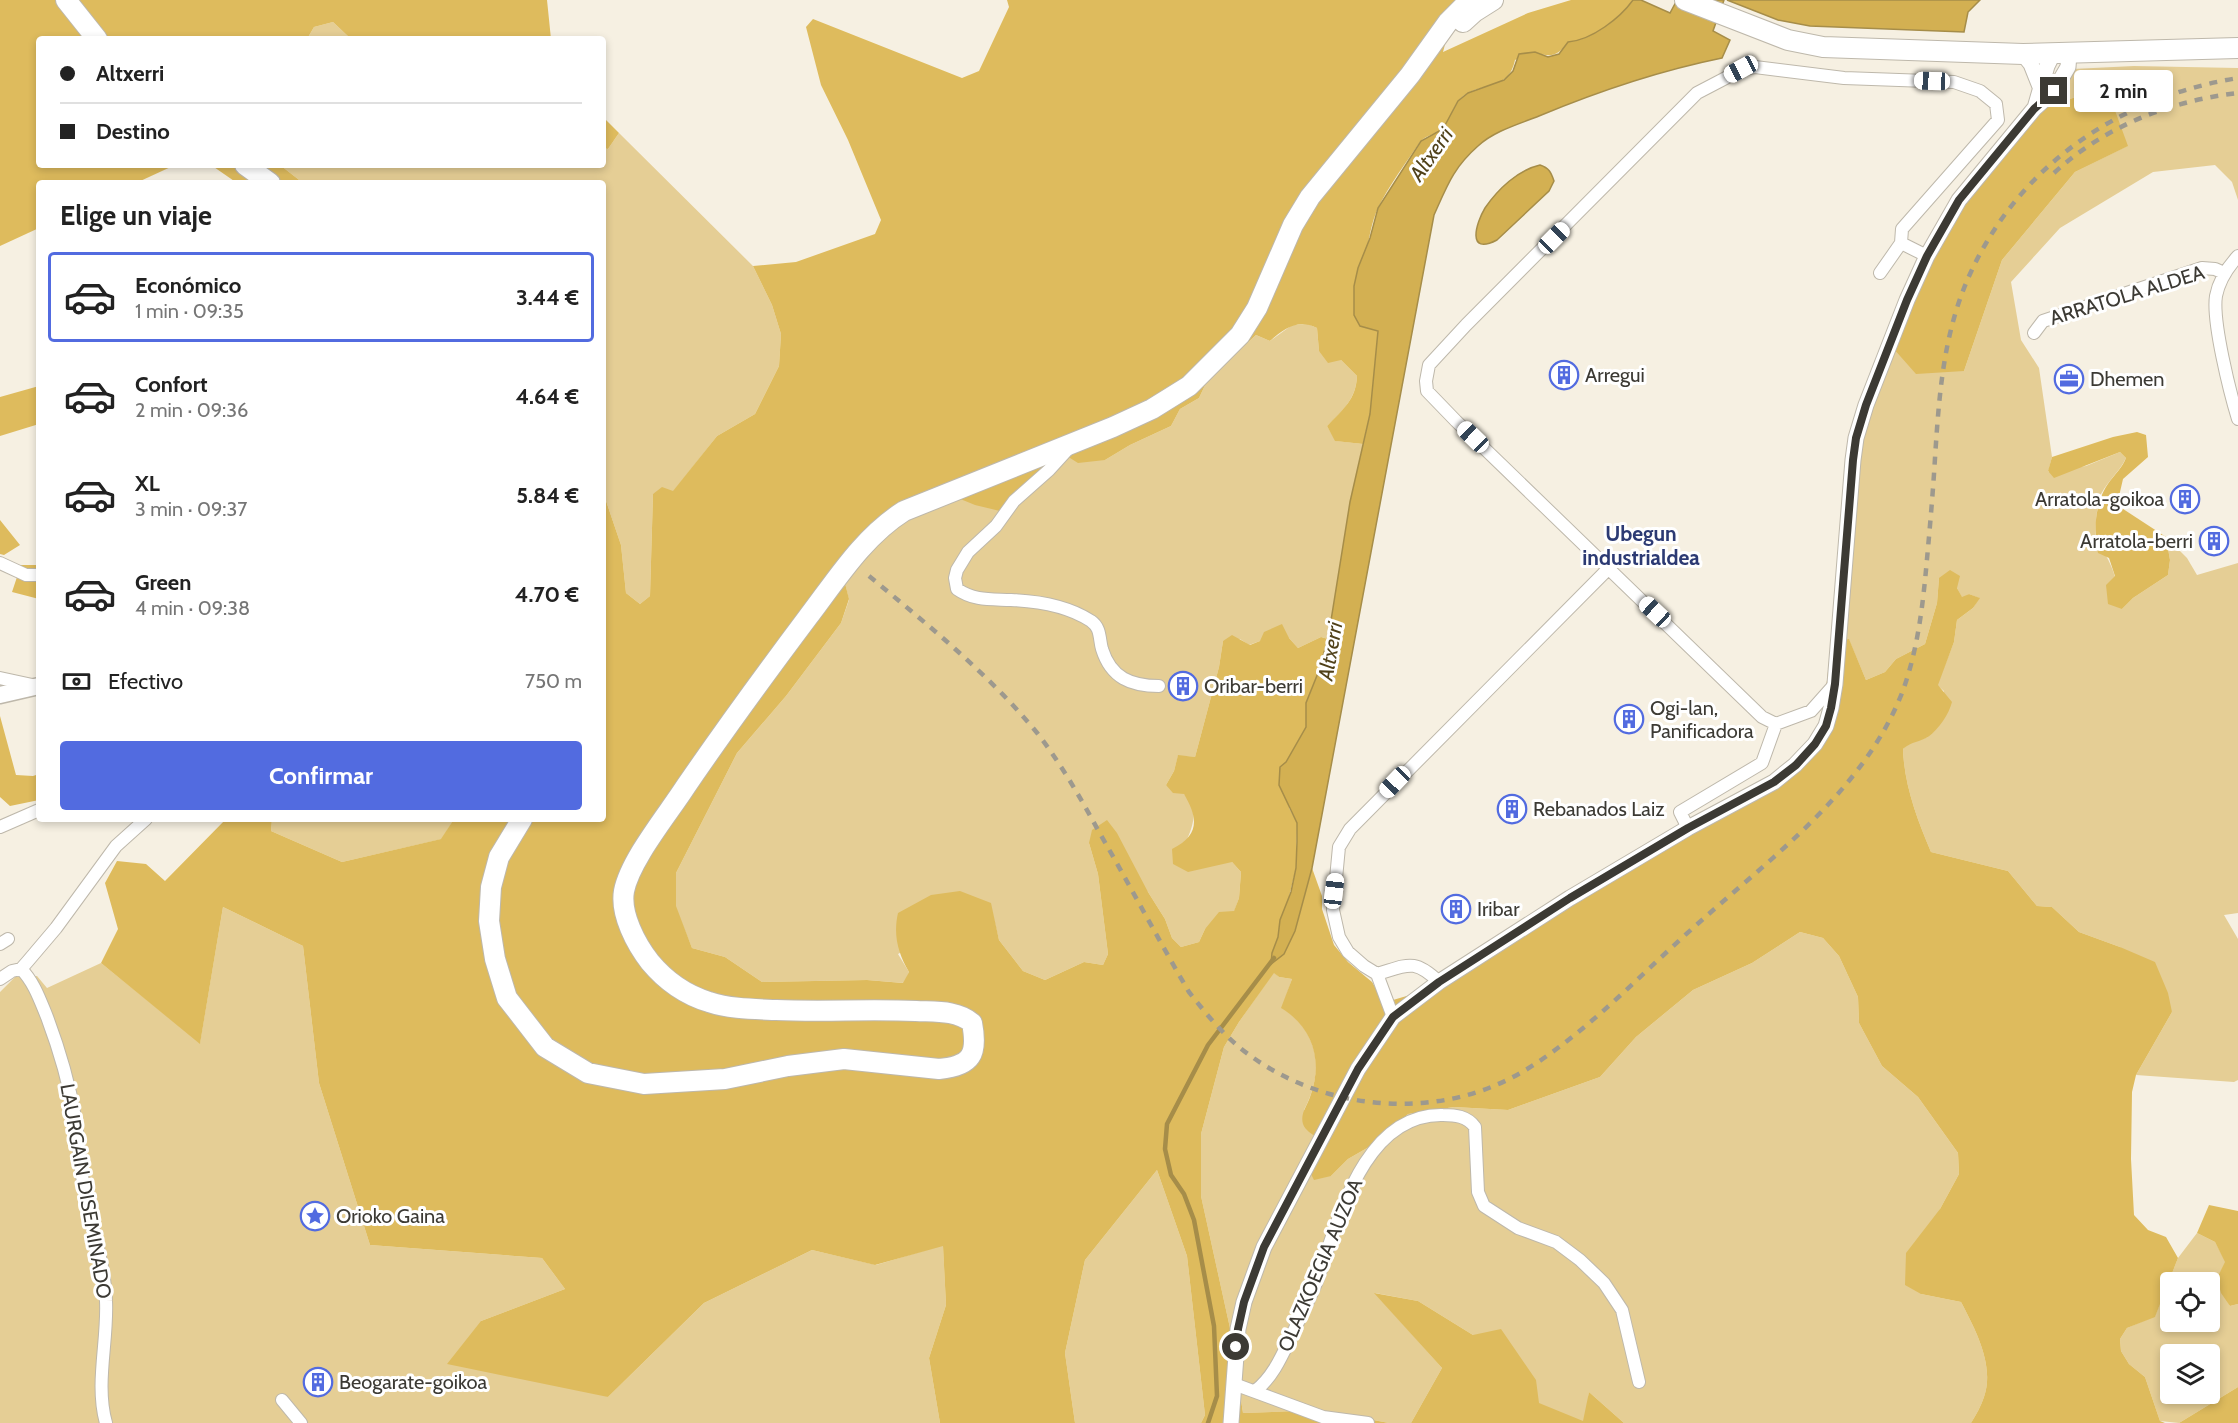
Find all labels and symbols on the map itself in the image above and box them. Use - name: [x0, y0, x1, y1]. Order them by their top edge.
- car: [1721, 53, 1761, 85]
- callout: 2 min: [2075, 70, 2174, 112]
- car: [1914, 71, 1950, 91]
- route end: [2040, 77, 2067, 104]
- water label: Altxerri: [1403, 122, 1458, 186]
- car: [1535, 219, 1573, 257]
- street label: ARRATOLA ALDEA: [2047, 260, 2208, 330]
- building icon: Arregui: [1548, 359, 1580, 391]
- place label: Arregui: [1585, 363, 1645, 387]
- office icon: Dhemen: [2053, 363, 2085, 395]
- place label: Dhemen: [2090, 367, 2164, 391]
- car: [1454, 418, 1492, 456]
- building icon: Arratola-goikoa: [2169, 483, 2201, 515]
- place label: Arratola-goikoa: [2035, 487, 2164, 511]
- district label: Ubegun industrialdea: [1582, 521, 1700, 570]
- building icon: Arratola-berri: [2198, 525, 2230, 557]
- place label: Arratola-berri: [2080, 529, 2193, 553]
- car: [1636, 593, 1674, 631]
- water label: Altxerri: [1312, 619, 1348, 683]
- building icon: Oribar-berri: [1167, 670, 1199, 702]
- place label: Oribar-berri: [1204, 674, 1303, 698]
- place label: Ogi-lan, Panificadora: [1650, 696, 1754, 743]
- building icon: Ogi-lan, Panificadora: [1613, 703, 1645, 735]
- car: [1376, 763, 1414, 801]
- building icon: Rebanados Laiz: [1496, 793, 1528, 825]
- place label: Rebanados Laiz: [1533, 797, 1665, 821]
- car: [1323, 872, 1345, 910]
- building icon: Iribar: [1440, 893, 1472, 925]
- place label: Iribar: [1477, 897, 1520, 921]
- street label: LAURGAIN DISEMINADO: [55, 1082, 117, 1300]
- street label: OLAZKOEGIA AUZOA: [1273, 1174, 1368, 1355]
- place icon: Orioko Gaina: [299, 1200, 331, 1232]
- place label: Orioko Gaina: [336, 1204, 445, 1228]
- route start: [1222, 1333, 1249, 1360]
- building icon: Beogarate-goikoa: [302, 1366, 334, 1398]
- place label: Beogarate-goikoa: [339, 1370, 487, 1394]

